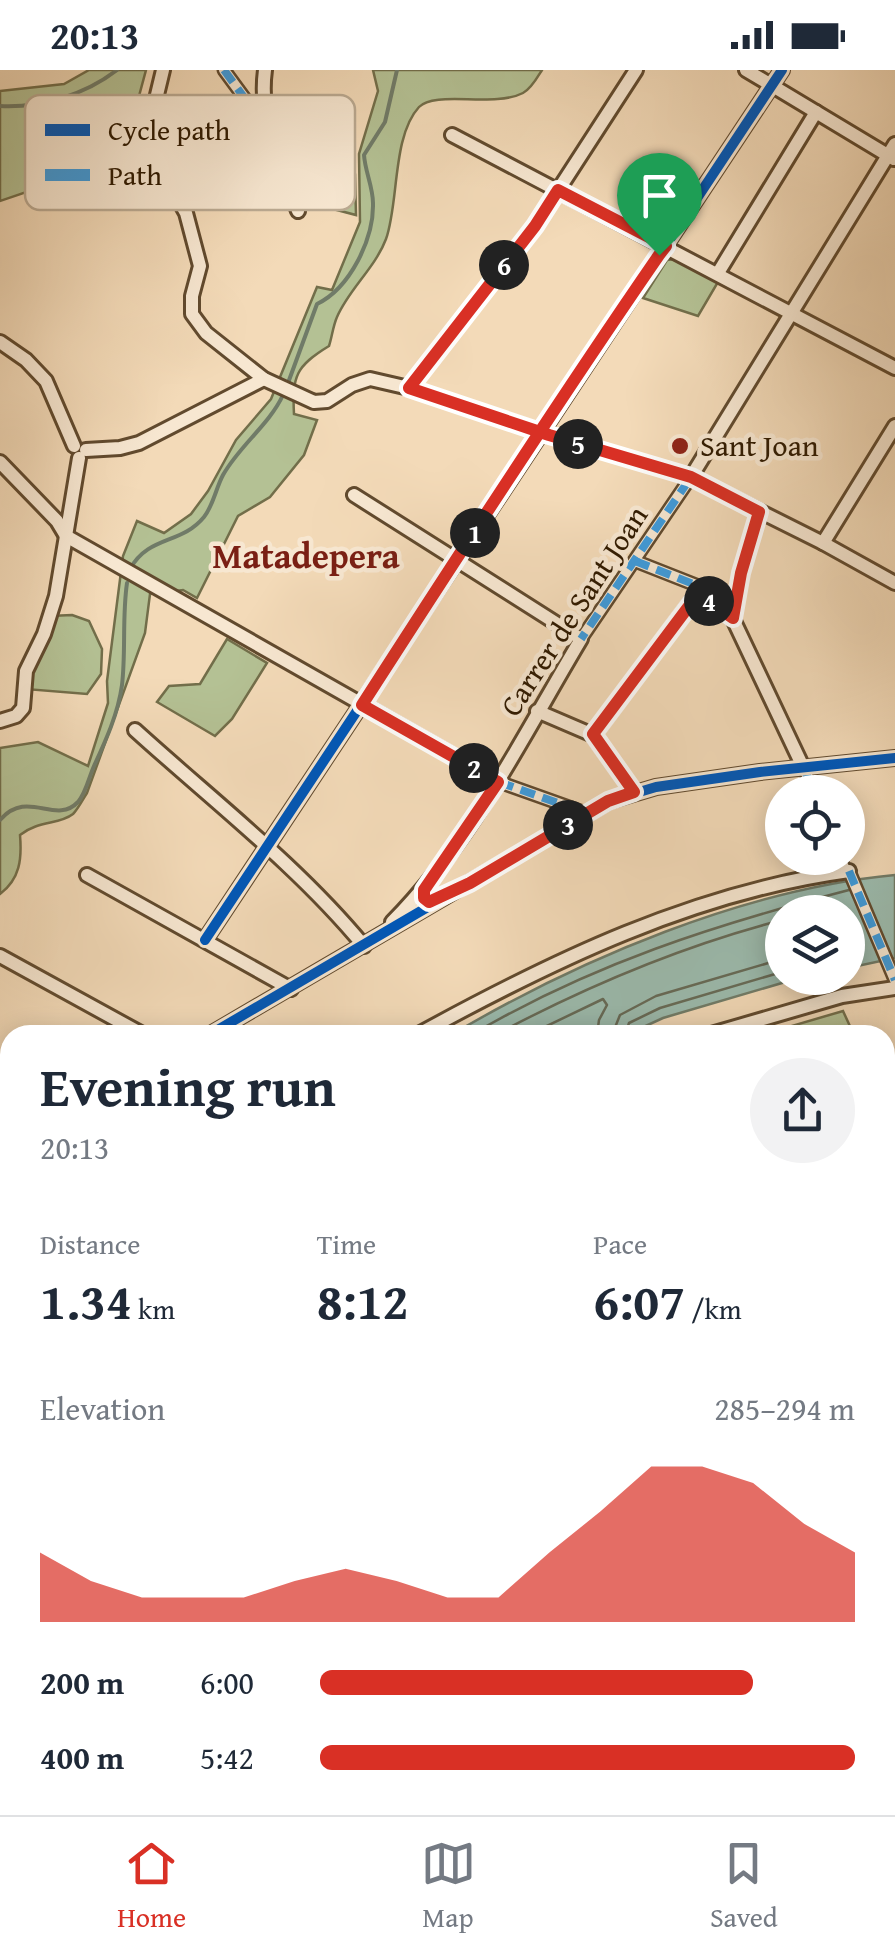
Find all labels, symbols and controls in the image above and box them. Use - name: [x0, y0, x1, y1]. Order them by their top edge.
- text: 20:13: [50, 7, 140, 63]
- legend: [25, 95, 355, 210]
- text: Cycle path: [108, 109, 231, 150]
- pin: [617, 153, 702, 256]
- text: Path: [108, 154, 162, 195]
- icon: arrive: [632, 168, 687, 223]
- pin: 6: [479, 240, 529, 290]
- text: 6: [497, 244, 511, 285]
- pin: 5: [553, 419, 603, 469]
- text: 5: [571, 423, 585, 464]
- place label: Sant Joan: [700, 423, 819, 467]
- marker: Sant Joan: [669, 435, 691, 457]
- street label: Carrer de Sant Joan: [488, 496, 658, 724]
- pin: 1: [450, 508, 500, 558]
- text: 1: [468, 512, 482, 553]
- district label: Matadepera: [212, 530, 400, 581]
- pin: 4: [684, 576, 734, 626]
- text: 4: [702, 580, 716, 621]
- pin: 2: [449, 743, 499, 793]
- text: 2: [467, 747, 481, 788]
- map controls: [765, 775, 865, 995]
- button: locate: [765, 775, 865, 875]
- pin: 3: [543, 800, 593, 850]
- text: 3: [561, 804, 575, 845]
- button: layers: [765, 895, 865, 995]
- text: Evening run: [40, 1046, 336, 1126]
- button: share: [750, 1058, 855, 1163]
- text: 20:13: [40, 1124, 109, 1171]
- text: Distance: [40, 1223, 140, 1264]
- text: Time: [317, 1223, 376, 1264]
- text: Pace: [593, 1223, 647, 1264]
- text: 1.34: [40, 1264, 132, 1337]
- text: 8:12: [317, 1264, 409, 1337]
- text: 6:07: [593, 1264, 685, 1337]
- text: km: [132, 1288, 175, 1329]
- text: /km: [685, 1288, 742, 1329]
- text: Elevation: [40, 1385, 165, 1432]
- text: 285–294 m: [714, 1385, 855, 1432]
- text: 200 m: [40, 1659, 124, 1706]
- text: 6:00: [200, 1659, 254, 1706]
- text: 400 m: [40, 1734, 124, 1781]
- text: 5:42: [200, 1734, 254, 1781]
- tab: Home: [117, 1836, 186, 1937]
- tab: Map: [421, 1836, 476, 1937]
- tab: Saved: [710, 1836, 778, 1937]

